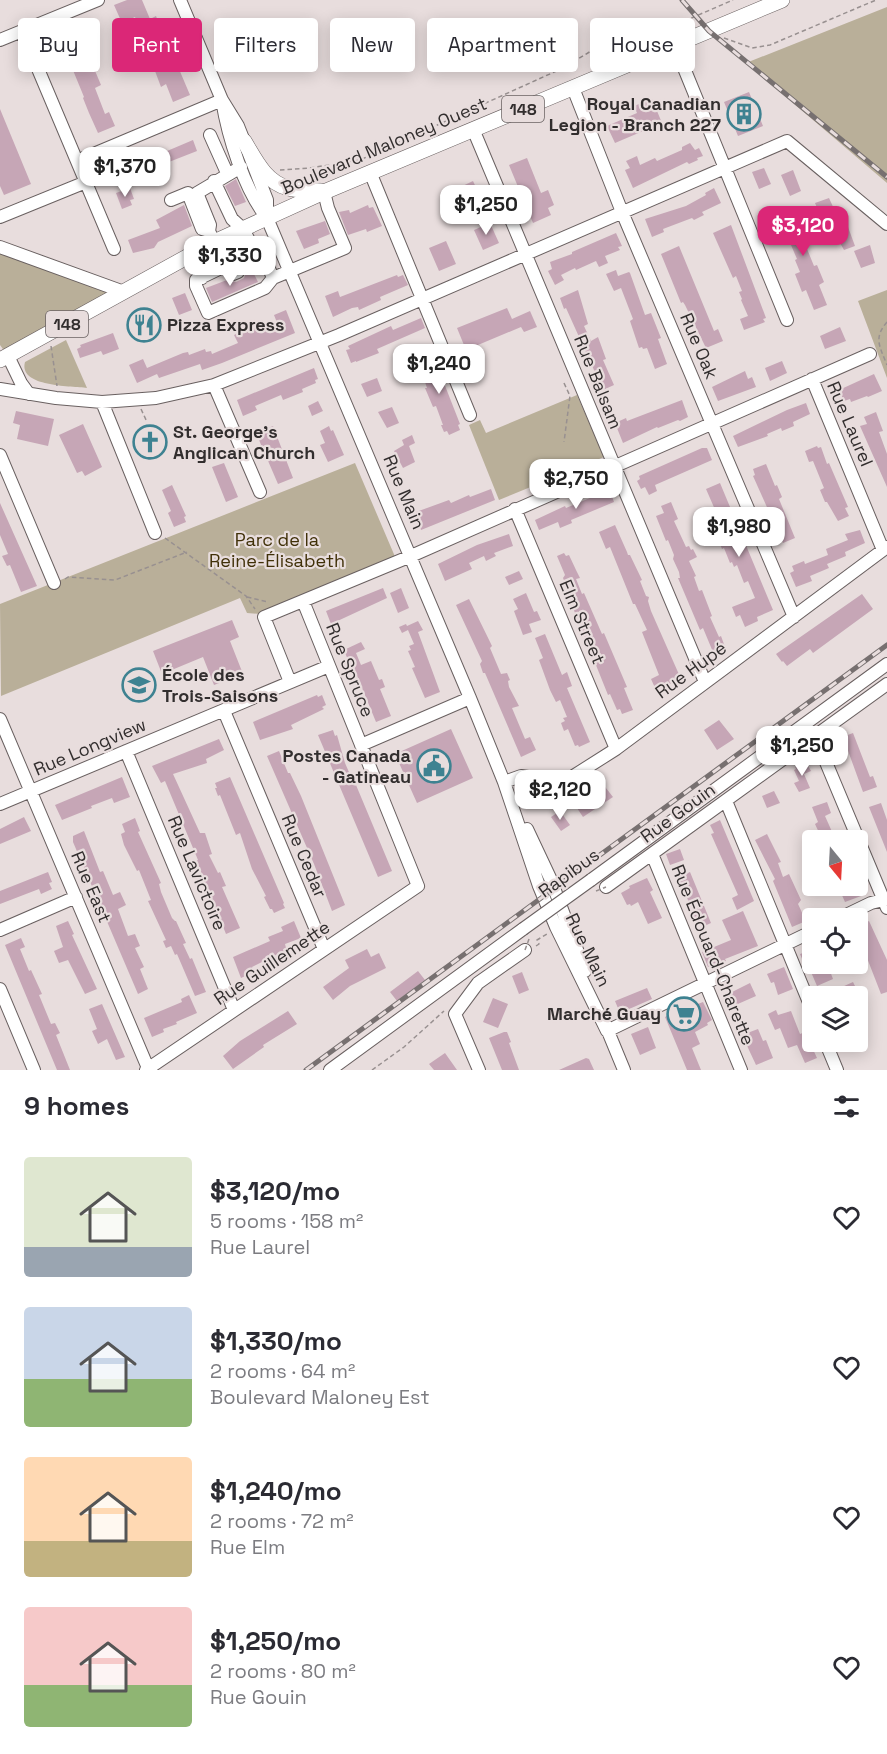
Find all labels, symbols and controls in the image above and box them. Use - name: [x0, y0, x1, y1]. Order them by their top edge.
- chip: Buy: [18, 18, 100, 72]
- chip: Rent: [112, 18, 202, 72]
- chip: Filters: [214, 18, 318, 72]
- chip: New: [330, 18, 415, 72]
- chip: Apartment: [427, 18, 578, 72]
- chip: House: [590, 18, 695, 72]
- street label: Boulevard Maloney Ouest: [277, 92, 490, 199]
- place label: Royal Canadian Legion - Branch 227: [549, 92, 721, 136]
- road number: 148: [502, 96, 544, 122]
- building icon: Royal Canadian Legion - Branch 227: [726, 96, 762, 132]
- pin: $1,370: [76, 147, 174, 198]
- text: $1,370: [93, 153, 157, 179]
- pin: $1,250: [437, 185, 535, 236]
- text: $1,250: [454, 191, 518, 217]
- pin: $3,120: [754, 206, 852, 257]
- text: $3,120: [772, 212, 835, 238]
- pin: $1,330: [181, 236, 279, 287]
- text: $1,330: [198, 242, 262, 268]
- restaurant icon: Pizza Express: [126, 307, 162, 343]
- street label: Rue Oak: [675, 309, 724, 383]
- road number: 148: [46, 311, 88, 337]
- place label: Pizza Express: [167, 313, 284, 336]
- street label: Rue Balsam: [569, 331, 628, 432]
- pin: $1,240: [390, 344, 488, 395]
- text: $1,240: [407, 350, 471, 376]
- street label: Rue Laurel: [822, 378, 879, 470]
- place label: St. George's Anglican Church: [173, 420, 315, 464]
- church icon: St. George's Anglican Church: [132, 424, 168, 460]
- street label: Rue Main: [378, 451, 430, 533]
- pin: $2,750: [527, 459, 625, 510]
- text: $2,750: [543, 465, 609, 491]
- pin: $1,980: [690, 507, 788, 558]
- text: $1,980: [707, 513, 771, 539]
- park label: Parc de la Reine-Élisabeth: [209, 528, 345, 572]
- street label: Elm Street: [554, 576, 611, 668]
- street label: Rue Spruce: [321, 619, 380, 720]
- street label: Rue Hupé: [650, 636, 731, 703]
- place label: École des Trois-Saisons: [162, 663, 278, 707]
- school or university icon: École des Trois-Saisons: [121, 667, 157, 703]
- street label: Rue Longview: [30, 712, 150, 781]
- pin: $1,250: [753, 726, 851, 777]
- text: $1,250: [770, 732, 834, 758]
- place label: Postes Canada - Gatineau: [283, 744, 412, 788]
- public building icon: Postes Canada - Gatineau: [416, 748, 452, 784]
- pin: $2,120: [511, 770, 609, 821]
- text: $2,120: [529, 776, 591, 802]
- street label: Rue Gouin: [636, 778, 720, 848]
- street label: Rue Cedar: [277, 811, 332, 901]
- street label: Rue Lavictoire: [163, 812, 232, 934]
- north arrow: [802, 830, 868, 896]
- map controls: [802, 830, 868, 1052]
- street label: Rapibus: [534, 843, 604, 902]
- street label: Rue East: [66, 847, 117, 926]
- street label: Rue Édouard-Charette: [667, 861, 760, 1049]
- button: locate: [802, 908, 868, 974]
- street label: Rue Main: [561, 909, 616, 990]
- street label: Rue Guillemette: [209, 915, 334, 1010]
- button: layers: [802, 986, 868, 1052]
- supermarket icon: Marché Guay: [666, 996, 702, 1032]
- place label: Marché Guay: [547, 1002, 661, 1025]
- text: 9 homes: [24, 1089, 129, 1123]
- icon: filters: [830, 1090, 863, 1123]
- text: $3,120/mo: [210, 1174, 340, 1208]
- icon: home: [72, 1181, 144, 1253]
- icon: heart: [830, 1201, 863, 1234]
- text: 5 rooms · 158 m²: [210, 1208, 363, 1234]
- text: Rue Laurel: [210, 1234, 310, 1260]
- text: $1,330/mo: [210, 1324, 342, 1358]
- icon: home: [72, 1331, 144, 1403]
- icon: heart: [830, 1351, 863, 1384]
- text: 2 rooms · 64 m²: [210, 1358, 355, 1384]
- text: Boulevard Maloney Est: [210, 1384, 430, 1410]
- text: $1,240/mo: [210, 1474, 342, 1508]
- icon: home: [72, 1481, 144, 1553]
- icon: heart: [830, 1501, 863, 1534]
- text: 2 rooms · 72 m²: [210, 1508, 354, 1534]
- text: Rue Elm: [210, 1534, 285, 1560]
- text: $1,250/mo: [210, 1624, 341, 1658]
- icon: home: [72, 1631, 144, 1703]
- icon: heart: [830, 1651, 863, 1684]
- text: 2 rooms · 80 m²: [210, 1658, 356, 1684]
- text: Rue Gouin: [210, 1684, 307, 1710]

